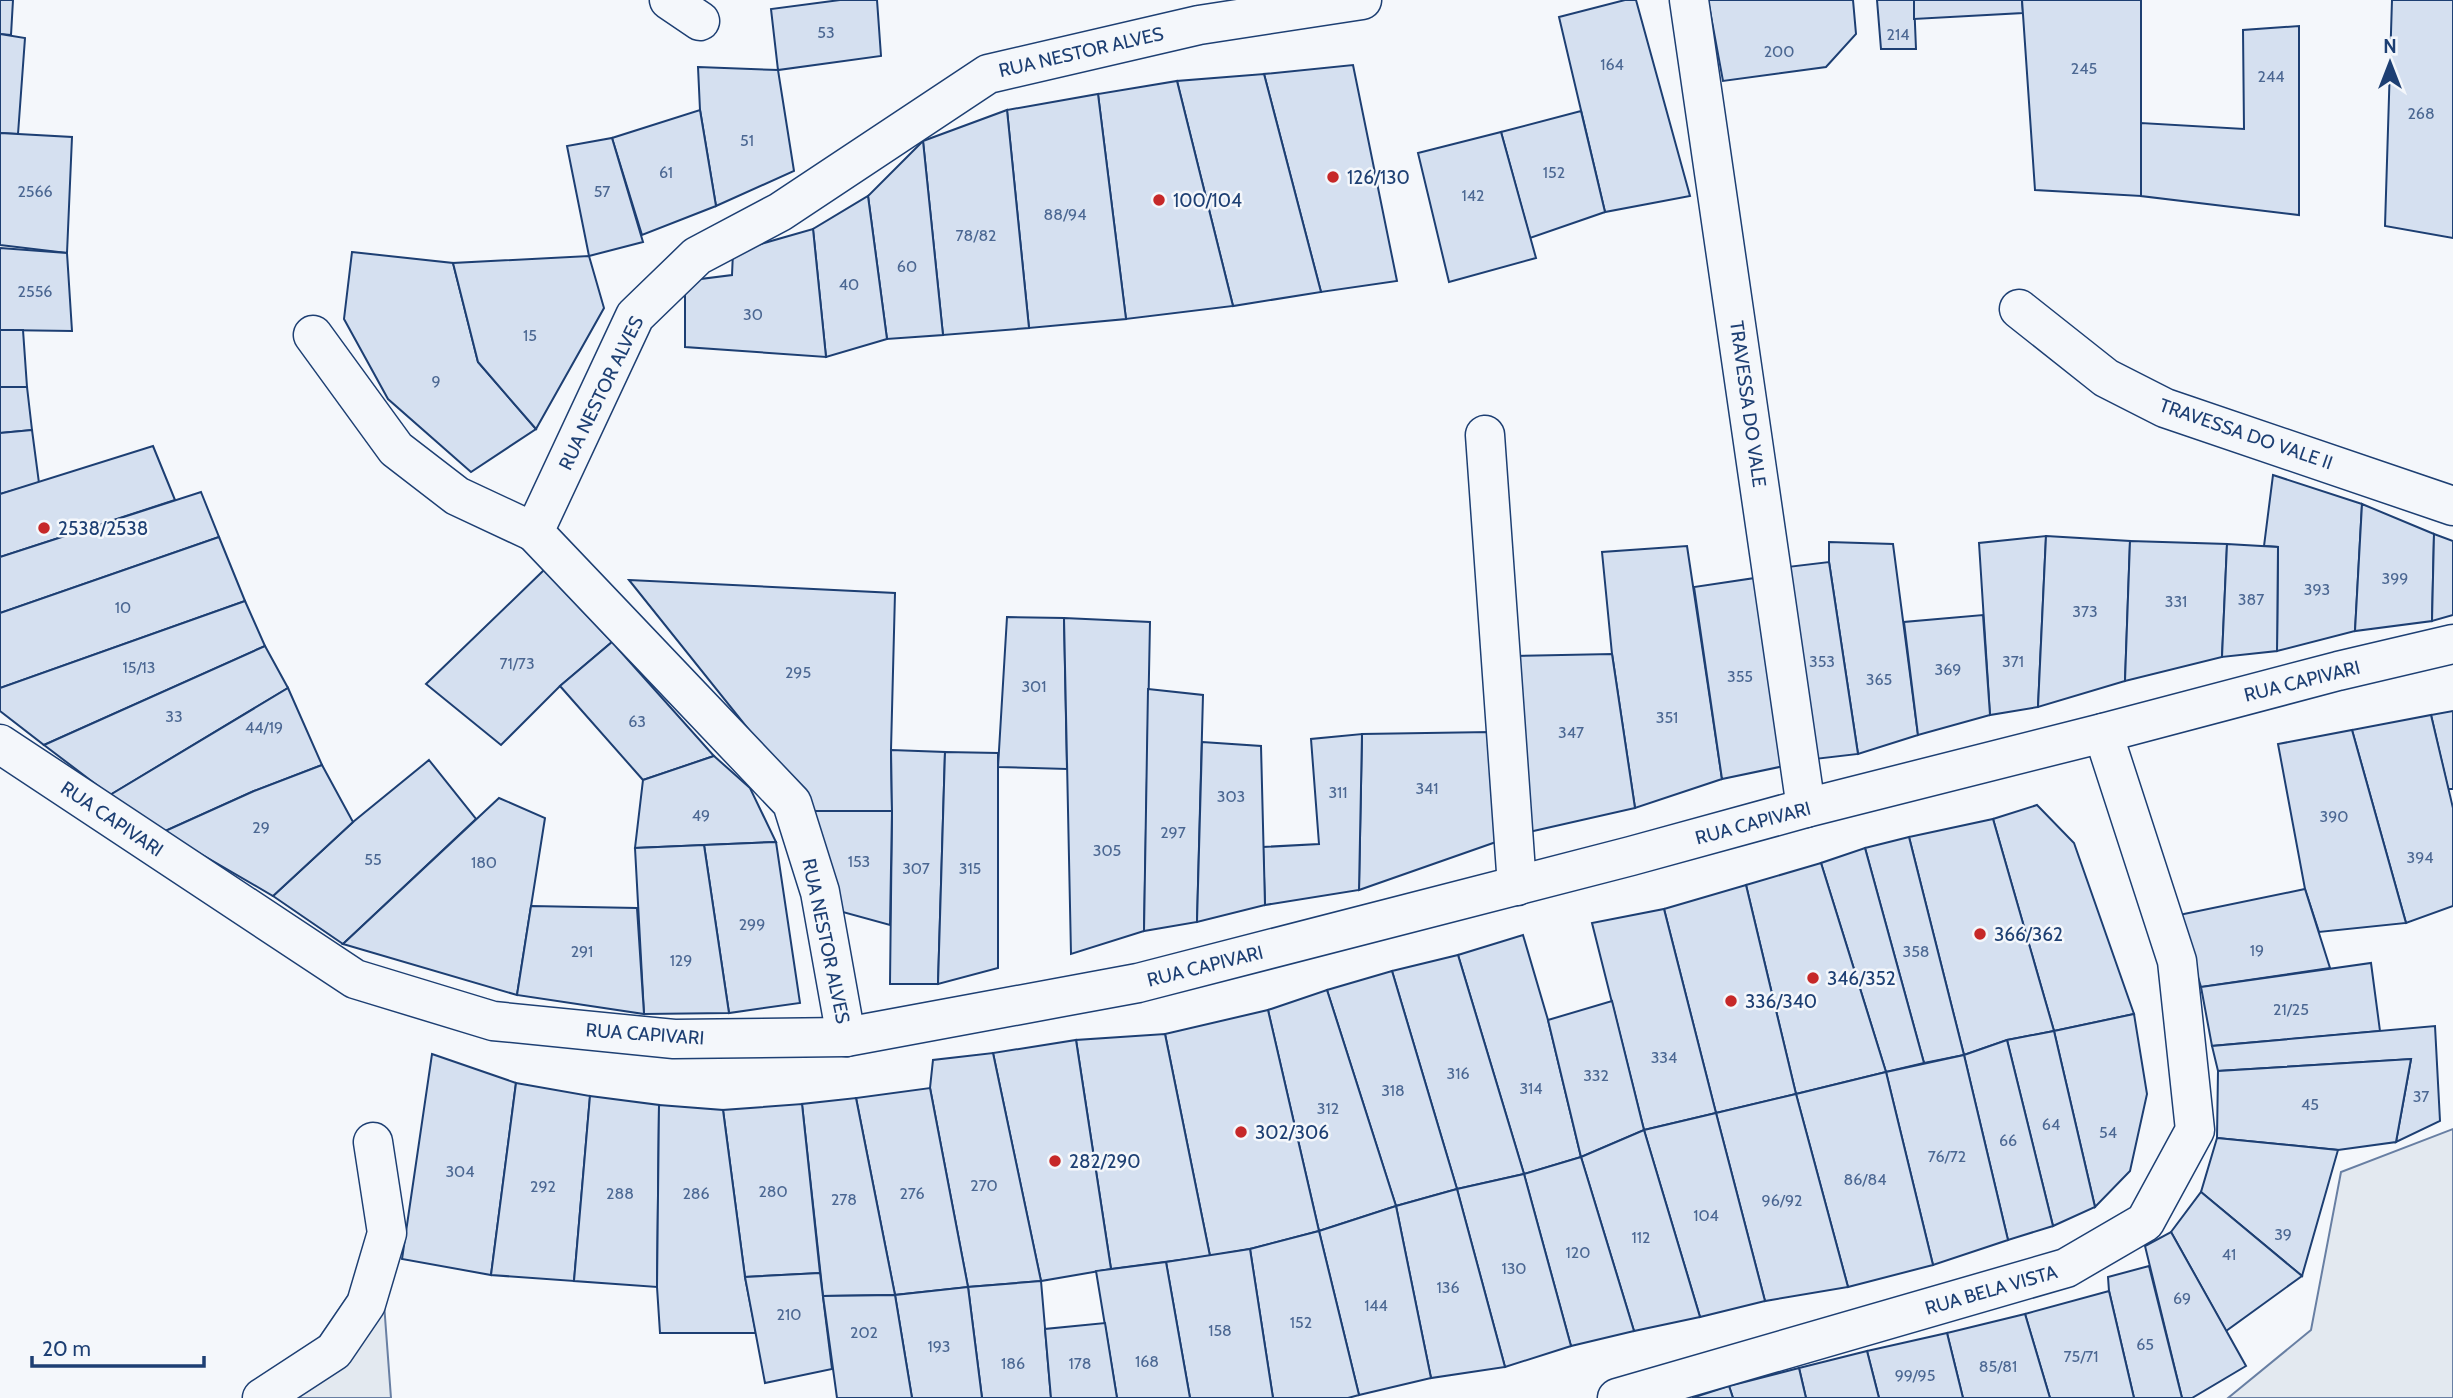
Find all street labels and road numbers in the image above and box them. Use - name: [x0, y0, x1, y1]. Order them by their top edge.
- street label: RUA NESTOR ALVES: [996, 22, 1166, 82]
- street label: RUA NESTOR ALVES: [554, 312, 648, 474]
- street label: TRAVESSA DO VALE: [1725, 319, 1771, 489]
- street label: TRAVESSA DO VALE II: [2156, 394, 2336, 474]
- street label: RUA CAPIVARI: [2242, 655, 2362, 707]
- street label: RUA CAPIVARI: [56, 776, 168, 862]
- street label: RUA CAPIVARI: [1693, 797, 1813, 849]
- street label: RUA NESTOR ALVES: [797, 856, 855, 1026]
- street label: RUA CAPIVARI: [1145, 940, 1265, 992]
- street label: RUA CAPIVARI: [585, 1018, 705, 1050]
- street label: RUA BELA VISTA: [1922, 1260, 2060, 1320]

